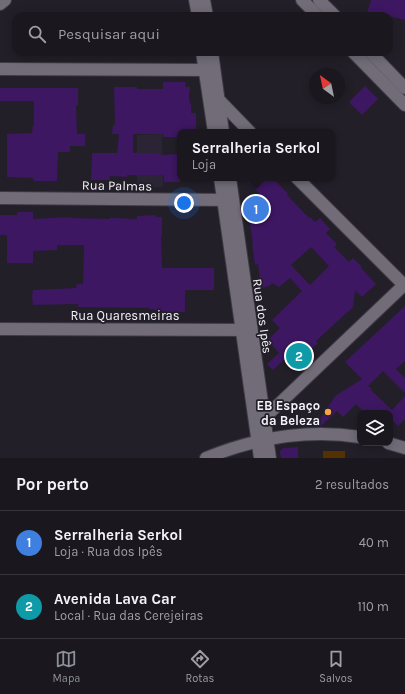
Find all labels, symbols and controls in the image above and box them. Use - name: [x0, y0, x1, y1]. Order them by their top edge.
- search box: [12, 12, 393, 56]
- icon: search: [26, 23, 48, 45]
- text: Pesquisar aqui: [58, 25, 160, 43]
- north arrow: [309, 68, 345, 104]
- popup: [177, 129, 335, 181]
- text: Serralheria Serkol: [192, 139, 320, 157]
- text: Loja: [192, 157, 216, 172]
- street label: Rua Palmas: [82, 177, 152, 194]
- your location: [174, 193, 194, 213]
- pin: 1: [243, 194, 269, 224]
- street label: Rua dos Ipês: [250, 278, 275, 355]
- street label: Rua Quaresmeiras: [70, 308, 180, 323]
- pin: 2: [286, 341, 312, 371]
- place label: EB Espaço da Beleza: [256, 398, 320, 428]
- marker: EB Espaço da Beleza: [323, 407, 333, 417]
- map controls: [357, 410, 393, 446]
- button: layers: [357, 410, 393, 446]
- text: Por perto: [16, 474, 89, 494]
- text: 2 resultados: [315, 477, 389, 492]
- text: Serralheria Serkol: [54, 526, 183, 544]
- text: 1: [27, 535, 31, 550]
- text: 40 m: [359, 535, 389, 550]
- text: Loja · Rua dos Ipês: [54, 544, 162, 559]
- text: Avenida Lava Car: [54, 590, 176, 608]
- text: 2: [25, 599, 33, 614]
- text: 110 m: [357, 599, 389, 614]
- text: Local · Rua das Cerejeiras: [54, 608, 203, 623]
- tab: Mapa: [53, 648, 80, 685]
- tab: Rotas: [186, 648, 214, 685]
- tab: Salvos: [319, 648, 352, 685]

